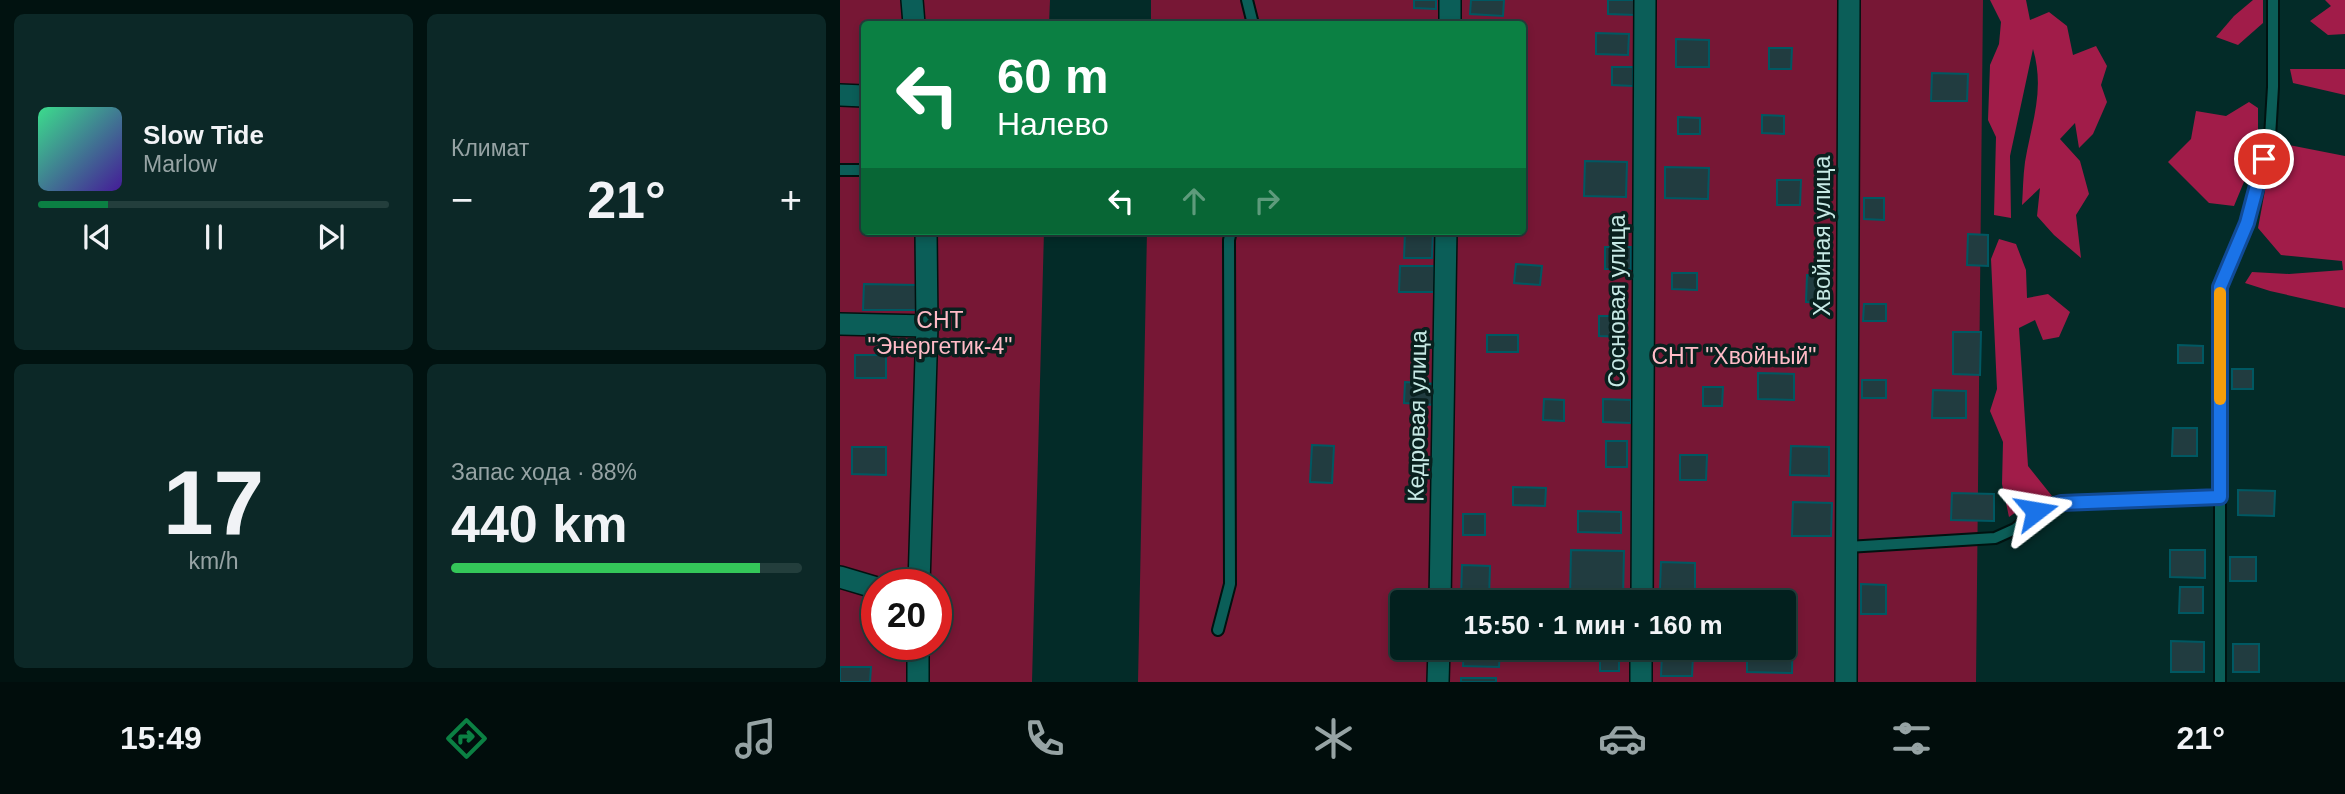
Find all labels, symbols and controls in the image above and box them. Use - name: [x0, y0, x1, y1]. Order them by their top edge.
- icon: left: [882, 49, 973, 140]
- text: 60 m: [997, 49, 1109, 103]
- text: Налево: [997, 106, 1109, 142]
- text: Slow Tide: [143, 120, 264, 150]
- pin: [2234, 129, 2294, 189]
- text: Климат: [451, 135, 529, 161]
- icon: arrive: [2245, 140, 2283, 178]
- text: Marlow: [143, 151, 217, 177]
- street label: Хвойная улица: [1809, 156, 1835, 316]
- text: 21°: [587, 171, 666, 229]
- text: −: [451, 179, 473, 221]
- text: +: [780, 179, 802, 221]
- icon: left: [1102, 182, 1140, 220]
- icon: ahead: [1175, 182, 1213, 220]
- icon: right: [1248, 182, 1286, 220]
- street label: Сосновая улица: [1604, 214, 1630, 388]
- icon: previous: [78, 218, 116, 256]
- icon: pause: [195, 218, 233, 256]
- icon: next: [312, 218, 350, 256]
- park label: СНТ "Энергетик-4": [868, 307, 1012, 359]
- street label: Кедровая улица: [1403, 330, 1431, 502]
- park label: СНТ "Хвойный": [1651, 343, 1817, 369]
- text: 17: [163, 452, 264, 553]
- text: Запас хода · 88%: [451, 459, 637, 485]
- position arrow: [1999, 474, 2073, 548]
- text: 440 km: [451, 495, 627, 553]
- text: km/h: [189, 548, 238, 574]
- speed limit sign: 20: [861, 569, 952, 660]
- text: 15:50 · 1 мин · 160 m: [1463, 610, 1723, 640]
- icon: directions: [442, 714, 491, 763]
- icon: music: [731, 714, 780, 763]
- icon: phone: [1020, 714, 1069, 763]
- icon: climate: [1309, 714, 1358, 763]
- icon: car: [1598, 714, 1647, 763]
- icon: filters: [1887, 714, 1936, 763]
- text: 15:49: [120, 720, 202, 756]
- text: 21°: [2177, 720, 2225, 756]

